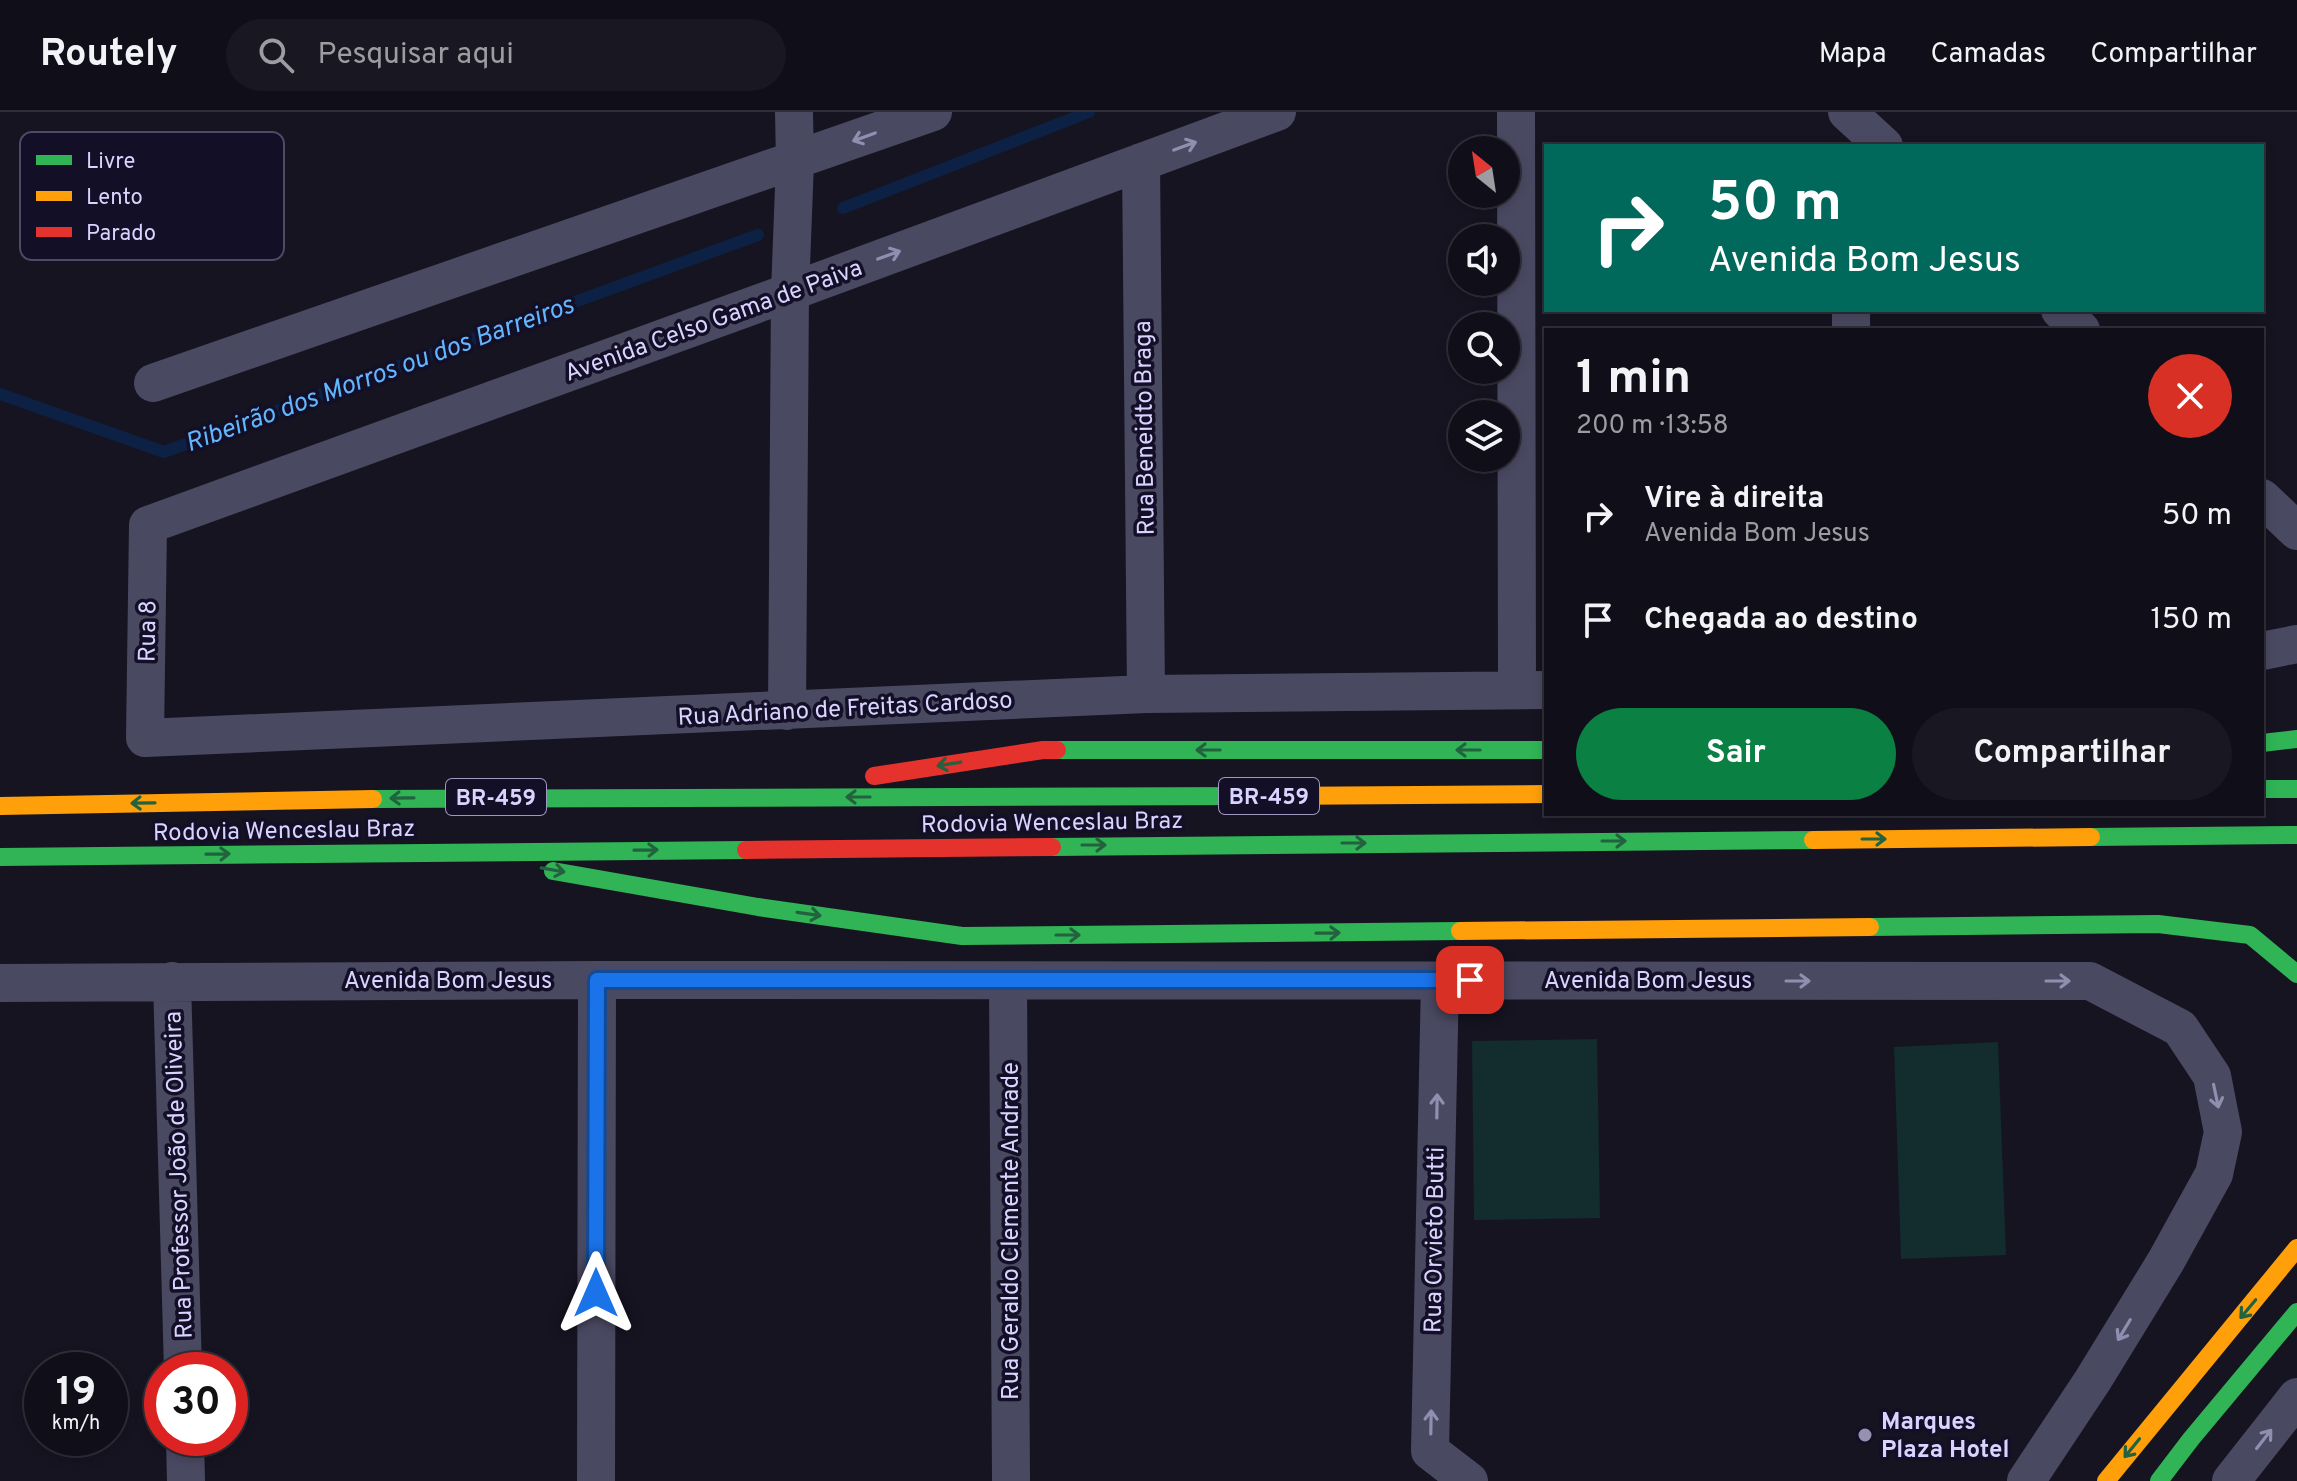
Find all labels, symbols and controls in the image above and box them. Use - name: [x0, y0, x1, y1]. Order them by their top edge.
- search box: [226, 19, 786, 91]
- text: Routely: [40, 31, 178, 80]
- icon: search: [254, 33, 298, 77]
- text: Pesquisar aqui: [318, 37, 514, 74]
- text: Mapa: [1819, 37, 1886, 73]
- text: Camadas: [1930, 37, 2046, 73]
- text: Compartilhar: [2090, 37, 2257, 73]
- one-way arrow: [852, 131, 877, 145]
- legend: [20, 132, 284, 260]
- north arrow: [1448, 136, 1520, 208]
- map controls: [1448, 136, 1520, 472]
- one-way arrow: [1172, 137, 1197, 152]
- text: Livre: [86, 149, 135, 176]
- text: 50 m: [1708, 170, 1842, 240]
- icon: right: [1576, 176, 1680, 280]
- text: Lento: [86, 185, 143, 212]
- text: Parado: [86, 221, 156, 248]
- button: sound: [1448, 224, 1520, 296]
- text: Avenida Bom Jesus: [1708, 239, 2021, 285]
- one-way arrow: [876, 247, 901, 261]
- street label: Avenida Celso Gama de Paiva: [561, 254, 867, 390]
- water label: Ribeirão dos Morros ou dos Barreiros: [181, 289, 580, 461]
- button: search: [1448, 312, 1520, 384]
- street label: Rua Beneidto Braga: [1129, 320, 1163, 536]
- text: 1 min: [1576, 350, 1691, 410]
- button: close: [2148, 354, 2232, 438]
- button: layers: [1448, 400, 1520, 472]
- text: 200 m · 13:58: [1576, 410, 1729, 443]
- text: Vire à direita: [1644, 481, 1824, 518]
- icon: right: [1576, 494, 1620, 538]
- text: 50 m: [2162, 498, 2232, 535]
- text: Avenida Bom Jesus: [1644, 518, 1870, 551]
- icon: arrive: [1576, 598, 1620, 642]
- street label: Rua 8: [133, 600, 165, 662]
- text: Chegada ao destino: [1644, 602, 1918, 639]
- text: 150 m: [2151, 602, 2232, 639]
- street label: Rua Adriano de Freitas Cardoso: [677, 686, 1013, 734]
- button: Sair: [1576, 708, 1896, 800]
- button: Compartilhar: [1912, 708, 2232, 800]
- one-way arrow: [1195, 742, 1222, 758]
- one-way arrow: [1455, 742, 1482, 758]
- one-way arrow: [937, 757, 962, 772]
- road number: BR-459: [1219, 778, 1319, 814]
- road number: BR-459: [446, 779, 546, 815]
- one-way arrow: [845, 789, 872, 805]
- one-way arrow: [389, 790, 416, 806]
- one-way arrow: [130, 795, 156, 811]
- street label: Rodovia Wenceslau Braz: [921, 807, 1183, 841]
- street label: Rodovia Wenceslau Braz: [153, 815, 415, 849]
- one-way arrow: [1860, 831, 1887, 847]
- one-way arrow: [1600, 833, 1627, 849]
- one-way arrow: [1340, 835, 1367, 851]
- one-way arrow: [1080, 837, 1107, 853]
- one-way arrow: [632, 842, 659, 858]
- one-way arrow: [204, 847, 231, 862]
- one-way arrow: [540, 864, 565, 879]
- one-way arrow: [796, 907, 821, 922]
- one-way arrow: [1314, 925, 1341, 941]
- one-way arrow: [1054, 928, 1081, 943]
- pin: [1436, 946, 1504, 1014]
- icon: arrive: [1448, 958, 1492, 1002]
- street label: Avenida Bom Jesus: [344, 967, 552, 997]
- street label: Avenida Bom Jesus: [1544, 967, 1752, 997]
- one-way arrow: [1784, 973, 1811, 989]
- one-way arrow: [2044, 973, 2071, 989]
- street label: Rua Professor João de Oliveira: [159, 1011, 201, 1339]
- street label: Rua Geraldo Clemente Andrade: [997, 1062, 1027, 1400]
- one-way arrow: [2209, 1083, 2224, 1109]
- one-way arrow: [1429, 1093, 1445, 1120]
- street label: Rua Orvieto Butti: [1419, 1147, 1453, 1333]
- position arrow: [554, 1251, 638, 1335]
- one-way arrow: [2239, 1298, 2257, 1318]
- one-way arrow: [2115, 1318, 2131, 1341]
- speed limit sign: 30: [144, 1352, 248, 1456]
- text: 19: [56, 1369, 96, 1419]
- place label: Marques Plaza Hotel: [1881, 1408, 2009, 1466]
- one-way arrow: [1423, 1409, 1438, 1436]
- text: km/h: [52, 1411, 100, 1437]
- marker: Marques Plaza Hotel: [1856, 1426, 1874, 1444]
- one-way arrow: [2255, 1429, 2273, 1450]
- one-way arrow: [2124, 1437, 2142, 1458]

